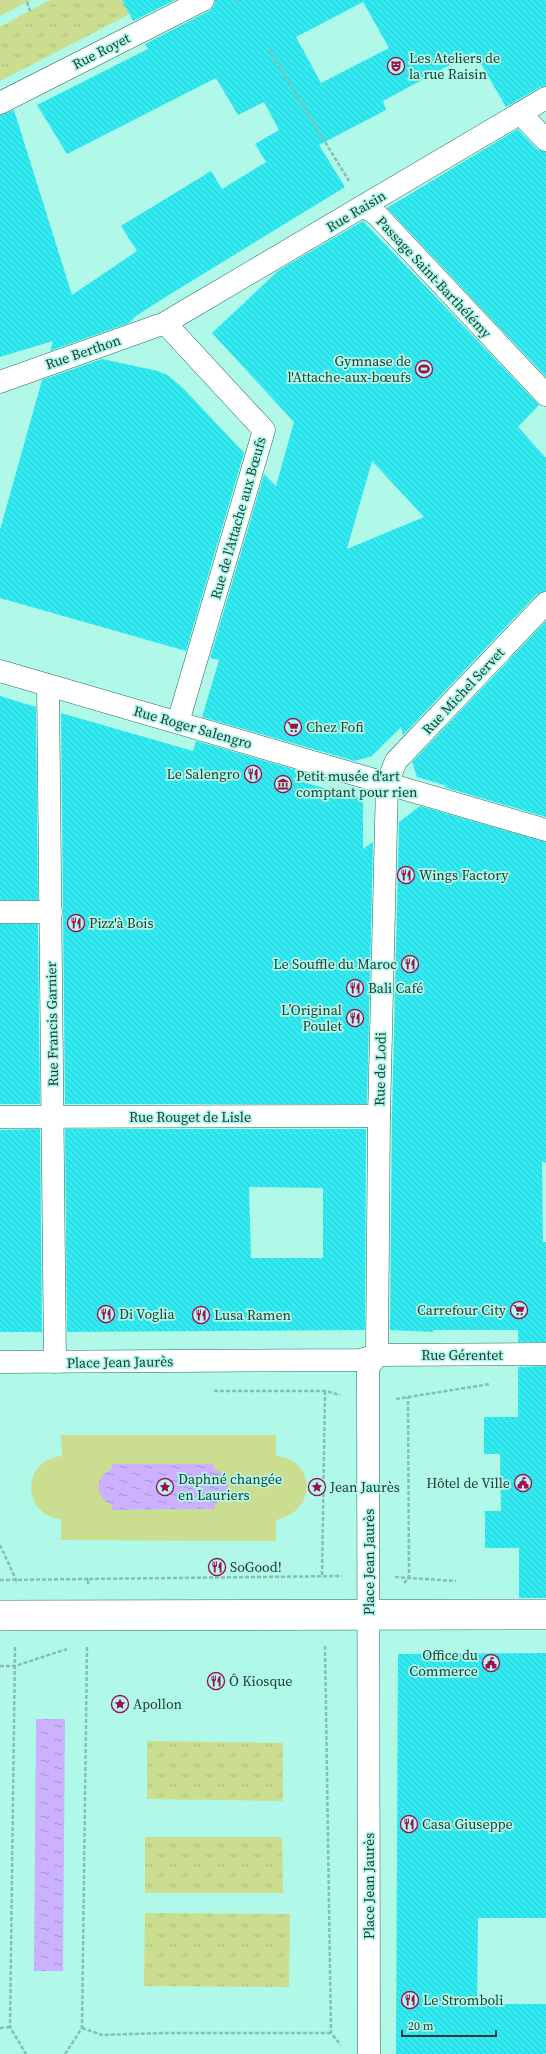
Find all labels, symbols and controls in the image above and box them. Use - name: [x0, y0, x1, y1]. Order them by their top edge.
- street label: Rue Royet: [69, 28, 134, 74]
- place label: Les Ateliers de la rue Raisin: [409, 48, 500, 84]
- theatre icon: Les Ateliers de la rue Raisin: [386, 56, 406, 76]
- street label: Rue Raisin: [322, 185, 390, 237]
- street label: Passage Saint-Barthélémy: [372, 211, 497, 343]
- street label: Rue Berthon: [43, 330, 124, 374]
- place label: Gymnase de l'Attache-aux-bœufs: [287, 351, 411, 387]
- sports icon: Gymnase de l'Attache-aux-bœufs: [414, 359, 434, 379]
- street label: Rue de l'Attache aux Bœufs: [205, 435, 271, 601]
- street label: Rue Michel Servet: [417, 643, 509, 739]
- street label: Rue Roger Salengro: [131, 701, 255, 754]
- supermarket icon: Chez Fofi: [283, 717, 303, 737]
- place label: Chez Fofi: [306, 717, 364, 737]
- place label: Le Salengro: [166, 764, 240, 784]
- restaurant icon: Le Salengro: [243, 764, 263, 784]
- place label: Petit musée d'art comptant pour rien: [296, 766, 418, 802]
- museum icon: Petit musée d'art comptant pour rien: [273, 774, 293, 794]
- restaurant icon: Wings Factory: [396, 865, 416, 885]
- place label: Wings Factory: [419, 865, 509, 885]
- restaurant icon: Pizz'à Bois: [66, 913, 86, 933]
- place label: Pizz'à Bois: [89, 913, 154, 933]
- place label: Le Souffle du Maroc: [273, 954, 397, 974]
- restaurant icon: Le Souffle du Maroc: [400, 954, 420, 974]
- street label: Rue Francis Garnier: [41, 961, 63, 1087]
- restaurant icon: Bali Café: [345, 978, 365, 998]
- place label: Bali Café: [368, 978, 423, 998]
- place label: L’Original Poulet: [281, 1000, 342, 1036]
- restaurant icon: L’Original Poulet: [345, 1008, 365, 1028]
- street label: Rue de Lodi: [369, 1032, 391, 1106]
- street label: Rue Rouget de Lisle: [129, 1107, 251, 1127]
- place label: Carrefour City: [417, 1300, 507, 1320]
- supermarket icon: Carrefour City: [509, 1300, 529, 1320]
- restaurant icon: Di Voglia: [96, 1304, 116, 1324]
- place label: Di Voglia: [119, 1304, 176, 1324]
- restaurant icon: Lusa Ramen: [191, 1305, 211, 1325]
- place label: Lusa Ramen: [214, 1305, 292, 1325]
- street label: Rue Gérentet: [421, 1345, 503, 1365]
- street label: Place Jean Jaurès: [67, 1351, 173, 1373]
- place label: Daphné changée en Lauriers: [178, 1469, 282, 1505]
- place label: Hôtel de Ville: [426, 1473, 510, 1493]
- public building icon: Hôtel de Ville: [513, 1473, 533, 1493]
- place icon: Daphné changée en Lauriers: [155, 1477, 175, 1497]
- place icon: Jean Jaurès: [307, 1477, 327, 1497]
- place label: Jean Jaurès: [329, 1477, 400, 1497]
- street label: Place Jean Jaurès: [359, 1509, 379, 1615]
- restaurant icon: SoGood!: [207, 1557, 227, 1577]
- place label: SoGood!: [230, 1557, 282, 1577]
- place label: Office du Commerce: [409, 1645, 478, 1681]
- public building icon: Office du Commerce: [481, 1653, 501, 1673]
- restaurant icon: Ô Kiosque: [206, 1671, 226, 1691]
- place label: Ô Kiosque: [229, 1671, 292, 1691]
- place icon: Apollon: [110, 1694, 130, 1714]
- place label: Apollon: [133, 1694, 183, 1714]
- restaurant icon: Casa Giuseppe: [399, 1814, 419, 1834]
- place label: Casa Giuseppe: [422, 1814, 513, 1834]
- street label: Place Jean Jaurès: [359, 1833, 379, 1939]
- restaurant icon: Le Stromboli: [400, 1990, 420, 2010]
- place label: Le Stromboli: [423, 1990, 503, 2010]
- scale bar: [402, 2012, 496, 2038]
- text: 20 m: [408, 2018, 434, 2034]

